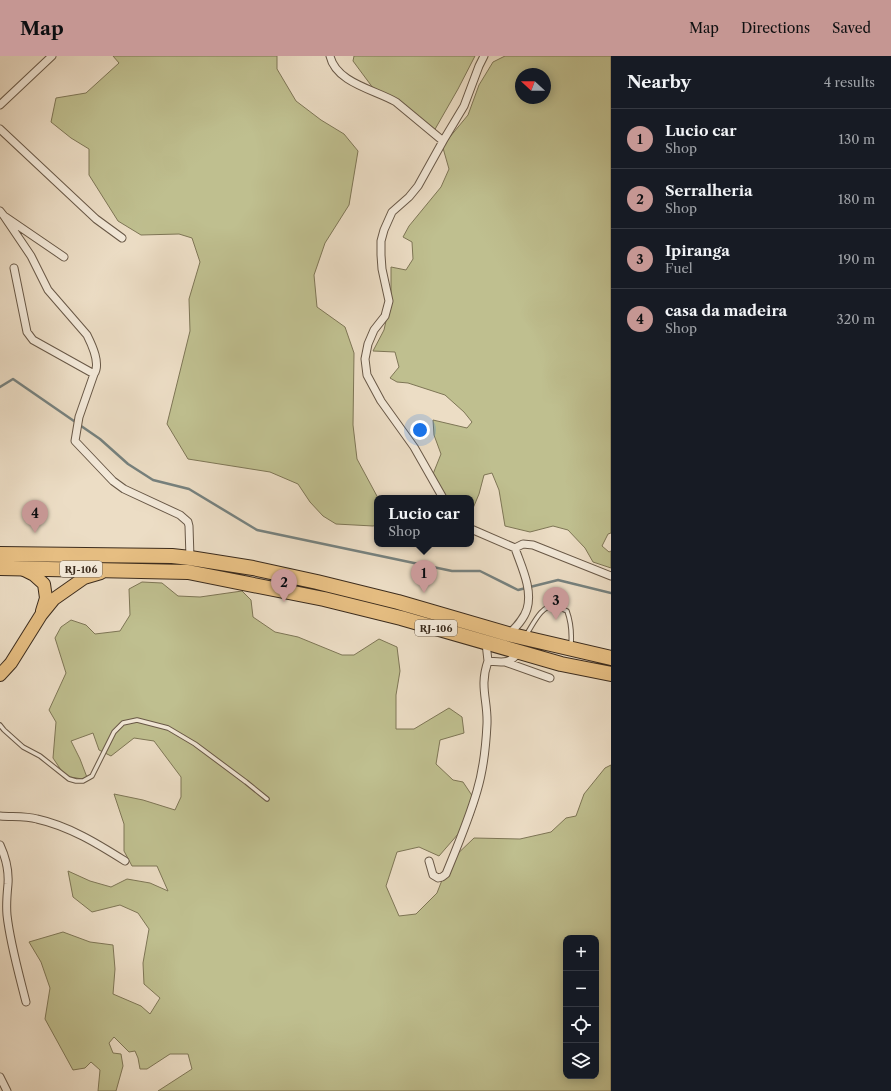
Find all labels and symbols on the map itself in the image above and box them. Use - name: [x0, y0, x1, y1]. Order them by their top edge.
- north arrow: [515, 68, 551, 104]
- your location: [410, 420, 430, 440]
- pin: 4: [22, 500, 48, 533]
- pin: 1: [411, 560, 437, 593]
- road number: RJ-106: [60, 561, 102, 577]
- pin: 2: [271, 569, 297, 602]
- pin: 3: [543, 587, 569, 620]
- road number: RJ-106: [415, 620, 457, 636]

